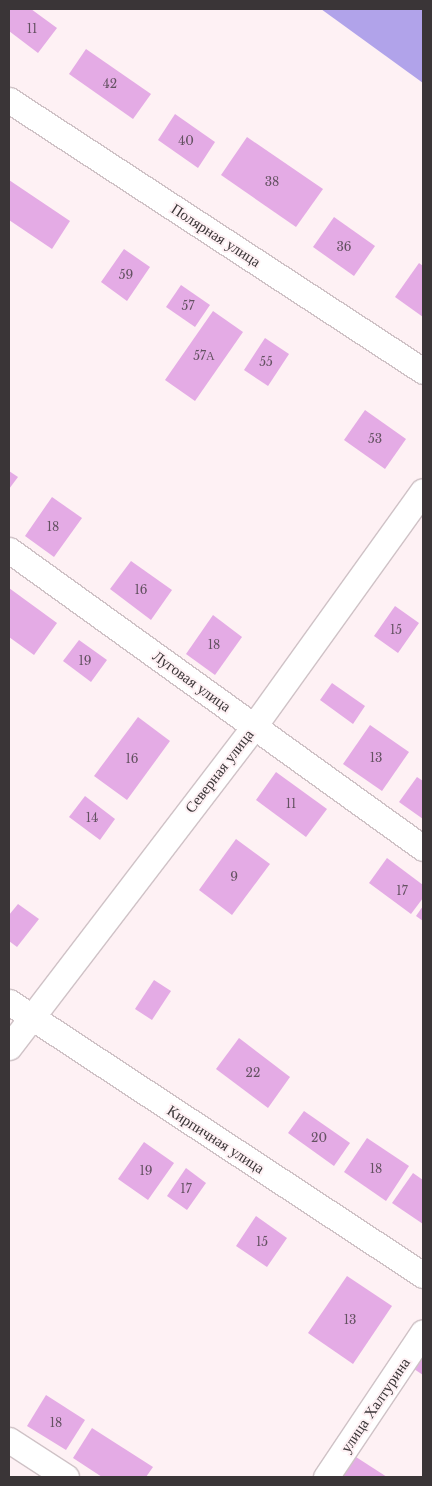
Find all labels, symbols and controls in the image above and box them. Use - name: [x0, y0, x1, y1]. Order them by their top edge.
- house number: 11: [27, 22, 37, 36]
- house number: 42: [103, 77, 117, 91]
- house number: 40: [178, 134, 194, 148]
- house number: 38: [265, 175, 279, 189]
- street label: Полярная улица: [168, 199, 264, 271]
- house number: 36: [336, 240, 352, 254]
- house number: 59: [119, 268, 133, 282]
- house number: 57: [182, 299, 194, 313]
- house number: 57А: [193, 349, 215, 363]
- house number: 55: [259, 355, 273, 369]
- house number: 53: [368, 432, 382, 446]
- house number: 18: [47, 520, 59, 534]
- house number: 16: [134, 583, 148, 597]
- house number: 15: [390, 623, 402, 637]
- house number: 18: [208, 638, 220, 652]
- street label: Луговая улица: [149, 647, 235, 715]
- house number: 19: [78, 654, 92, 668]
- street label: Северная улица: [181, 726, 257, 816]
- house number: 13: [370, 751, 382, 765]
- house number: 16: [125, 752, 139, 766]
- house number: 11: [286, 797, 296, 811]
- house number: 14: [86, 811, 98, 825]
- house number: 9: [230, 870, 238, 884]
- house number: 17: [396, 884, 408, 898]
- house number: 22: [246, 1066, 260, 1080]
- street label: Кирпичная улица: [164, 1101, 268, 1177]
- house number: 20: [311, 1131, 327, 1145]
- house number: 18: [370, 1162, 382, 1176]
- house number: 19: [139, 1164, 153, 1178]
- house number: 17: [180, 1182, 192, 1196]
- house number: 15: [256, 1235, 268, 1249]
- house number: 13: [344, 1313, 356, 1327]
- street label: улица Халтурина: [337, 1354, 413, 1456]
- house number: 18: [50, 1416, 62, 1430]

